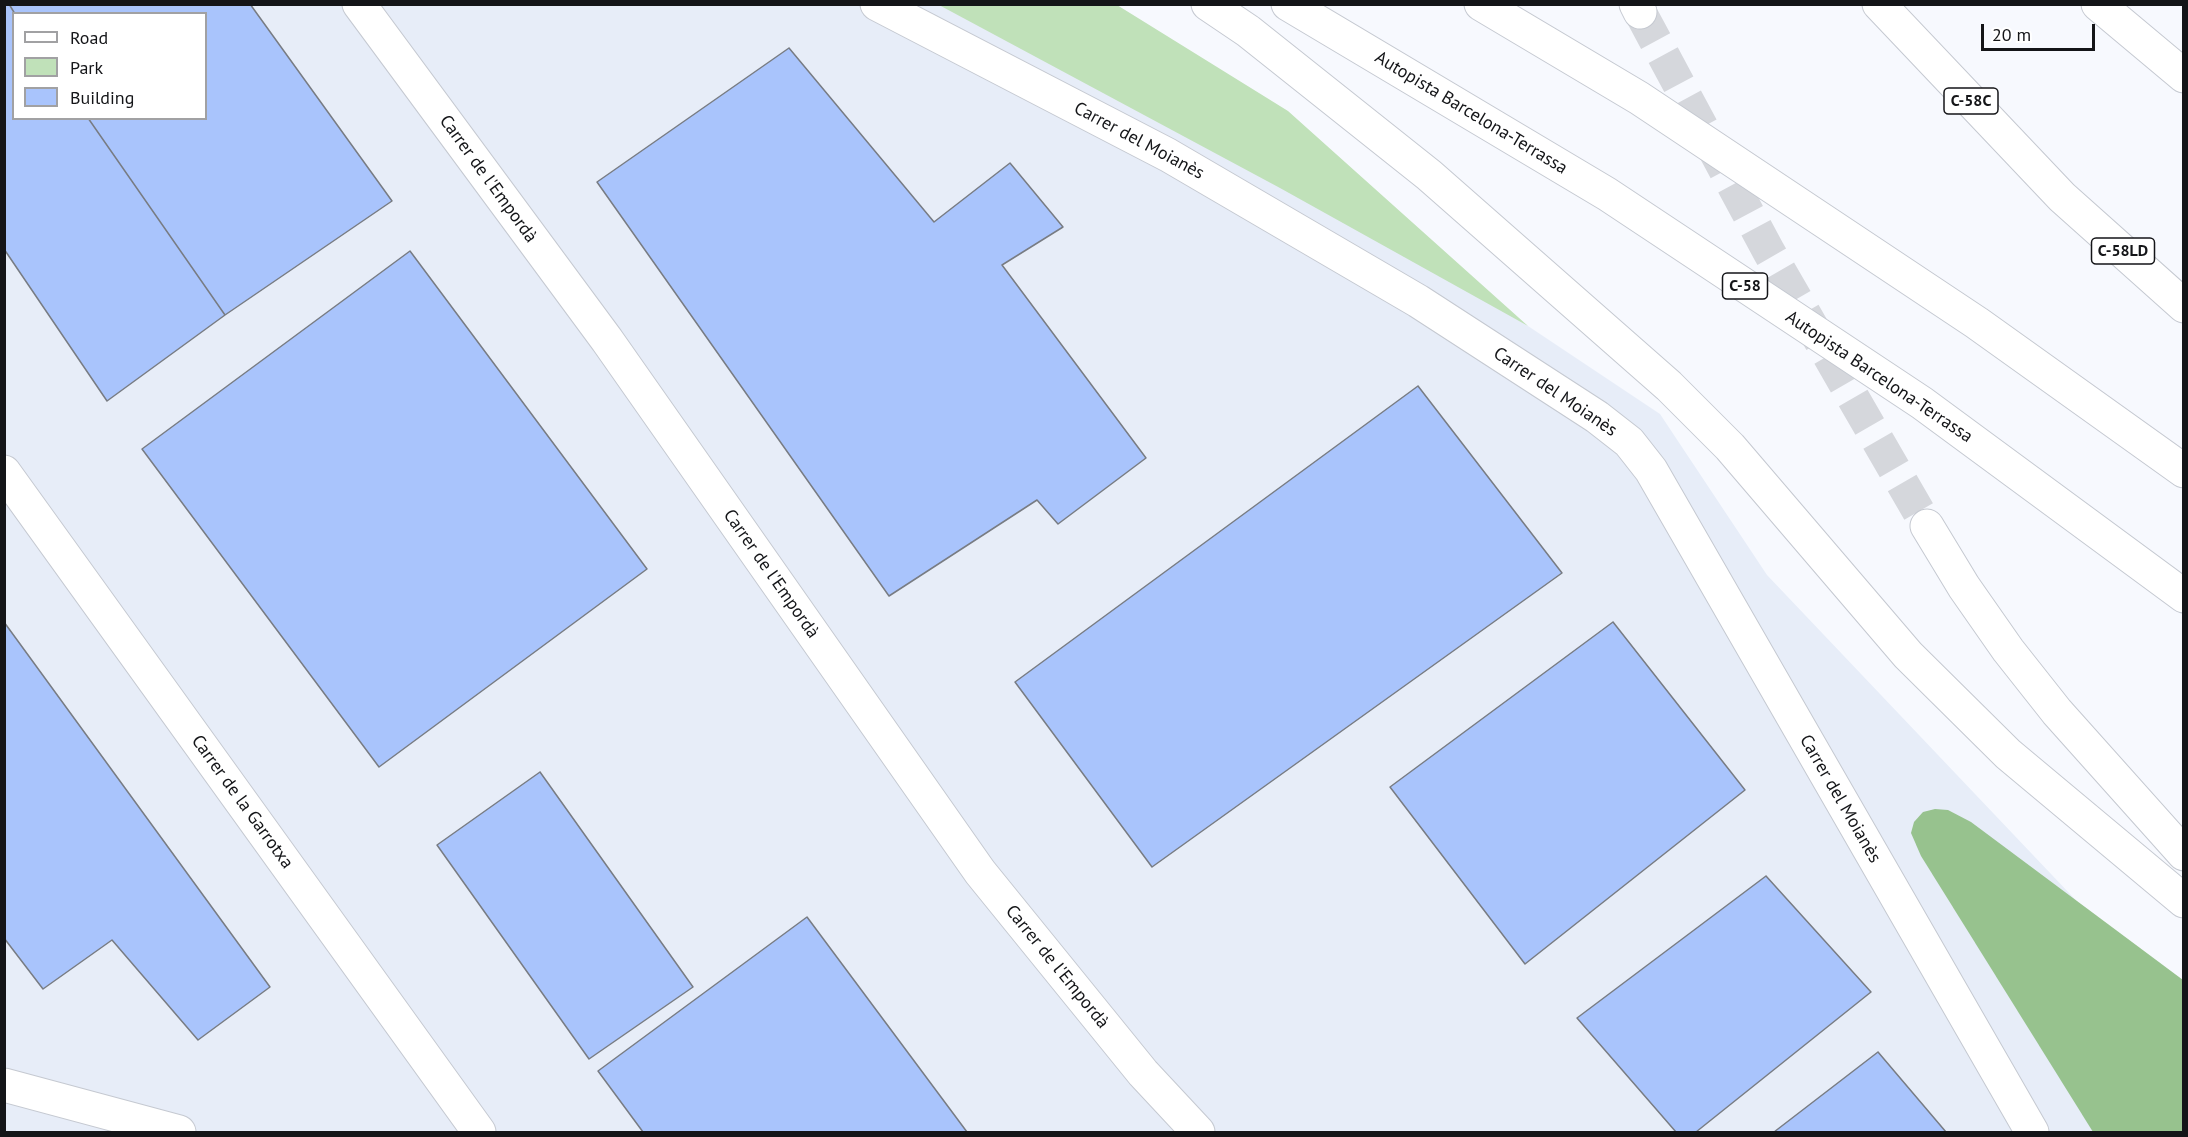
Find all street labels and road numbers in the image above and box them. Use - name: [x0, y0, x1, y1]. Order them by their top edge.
- street label: Autopista Barcelona-Terrassa: [1371, 47, 1571, 179]
- road number: C-58C: [1944, 88, 1998, 114]
- street label: Carrer del Moianès: [1070, 98, 1208, 184]
- street label: Carrer de l'Empordà: [434, 111, 542, 247]
- road number: C-58LD: [2092, 238, 2154, 264]
- road number: C-58: [1722, 273, 1768, 299]
- street label: Autopista Barcelona-Terrassa: [1781, 306, 1977, 448]
- street label: Carrer del Moianès: [1489, 343, 1621, 441]
- street label: Carrer de l'Empordà: [718, 505, 824, 643]
- street label: Carrer de la Garrotxa: [186, 731, 298, 873]
- street label: Carrer del Moianès: [1795, 731, 1885, 867]
- street label: Carrer de l'Empordà: [1001, 901, 1113, 1033]

